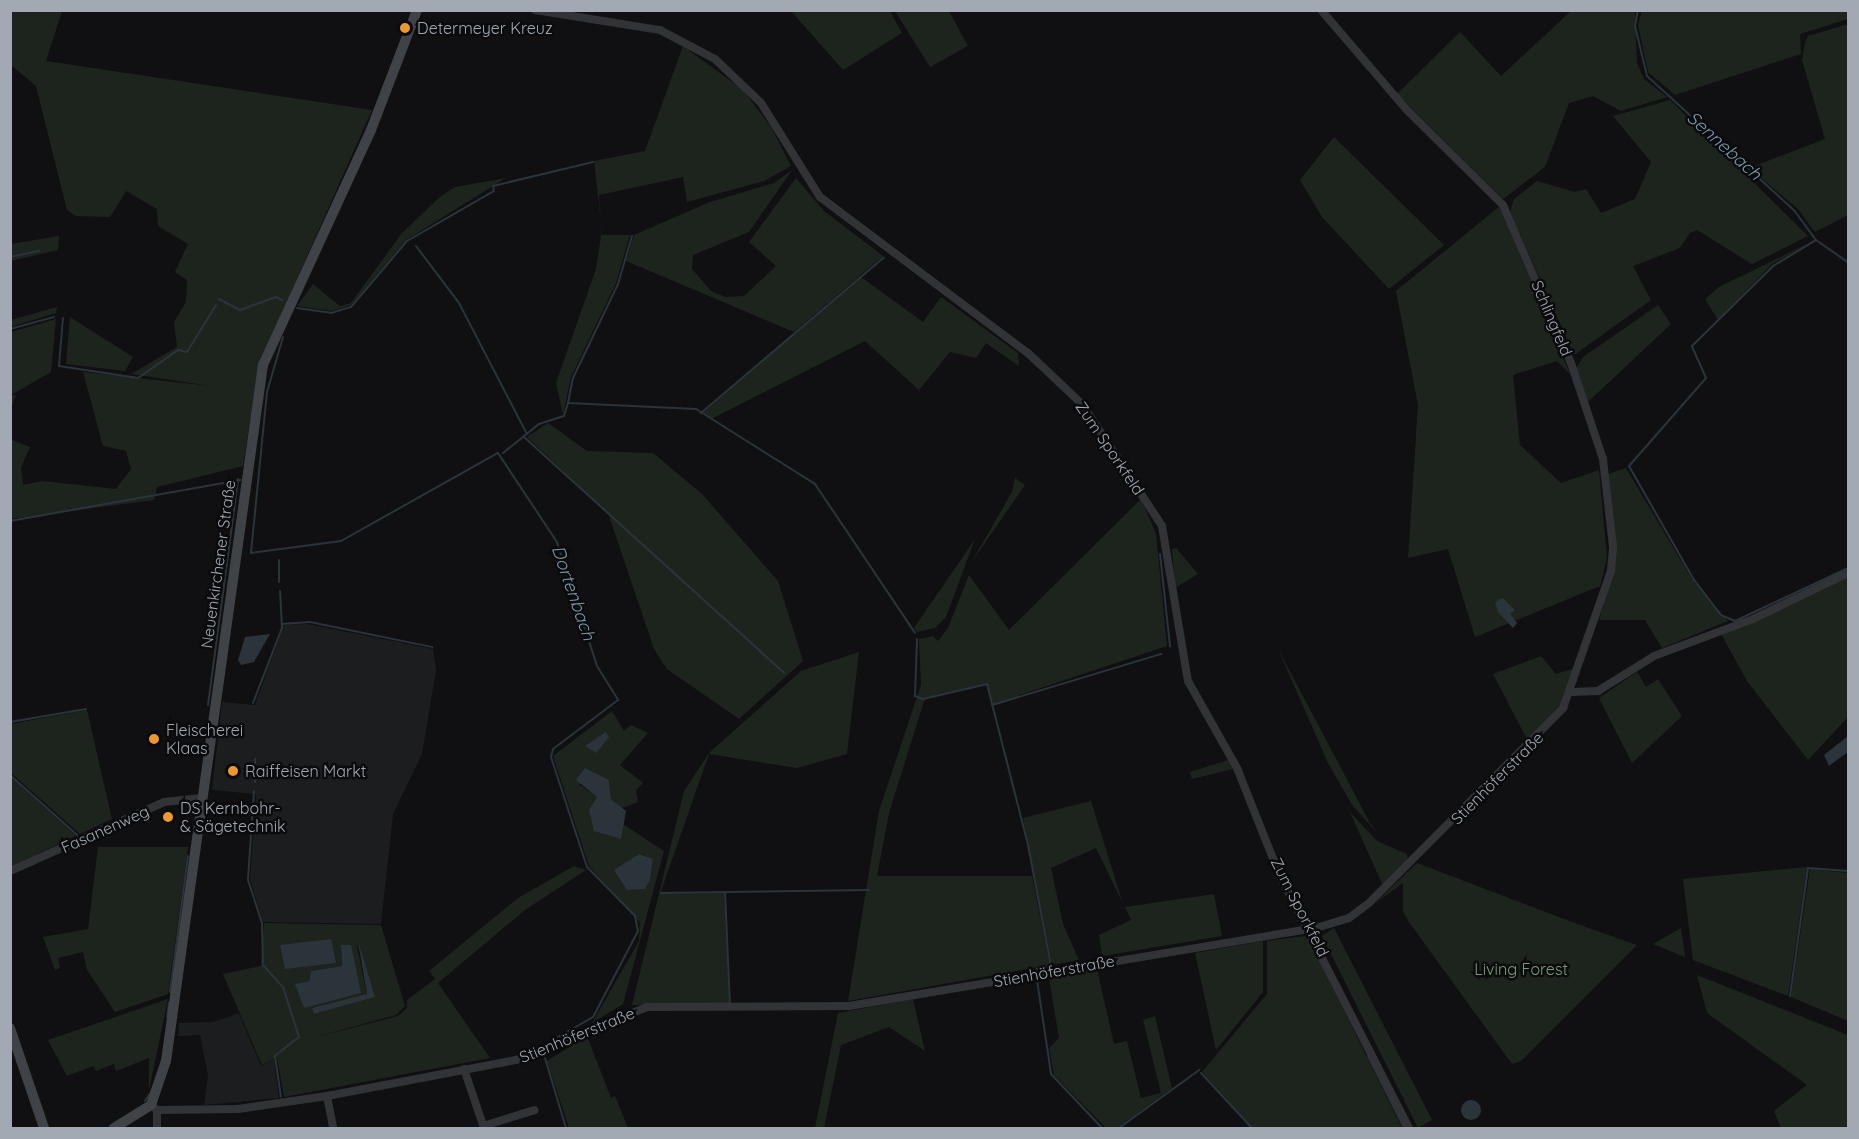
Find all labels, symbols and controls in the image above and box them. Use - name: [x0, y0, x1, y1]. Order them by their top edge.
- place label: Determeyer Kreuz: [417, 18, 553, 38]
- marker: Determeyer Kreuz: [398, 21, 412, 35]
- water label: Sennebach: [1682, 107, 1766, 185]
- street label: Schlingfeld: [1528, 277, 1576, 359]
- street label: Zum Sporkfeld: [1072, 398, 1148, 498]
- street label: Neuenkirchener Straße: [197, 479, 239, 649]
- water label: Dortenbach: [547, 543, 599, 643]
- place label: Fleischerei Klaas: [166, 720, 243, 758]
- street label: Stienhöferstraße: [1447, 728, 1547, 828]
- marker: Fleischerei Klaas: [147, 732, 161, 746]
- place label: Raiffeisen Markt: [245, 761, 366, 781]
- marker: Raiffeisen Markt: [226, 764, 240, 778]
- place label: DS Kernbohr- & Sägetechnik: [180, 798, 286, 836]
- street label: Fasanenweg: [58, 801, 152, 857]
- marker: DS Kernbohr- & Sägetechnik: [161, 810, 175, 824]
- street label: Zum Sporkfeld: [1267, 854, 1333, 960]
- street label: Stienhöferstraße: [992, 951, 1116, 991]
- park label: Living Forest: [1474, 959, 1568, 979]
- street label: Stienhöferstraße: [517, 1003, 637, 1067]

